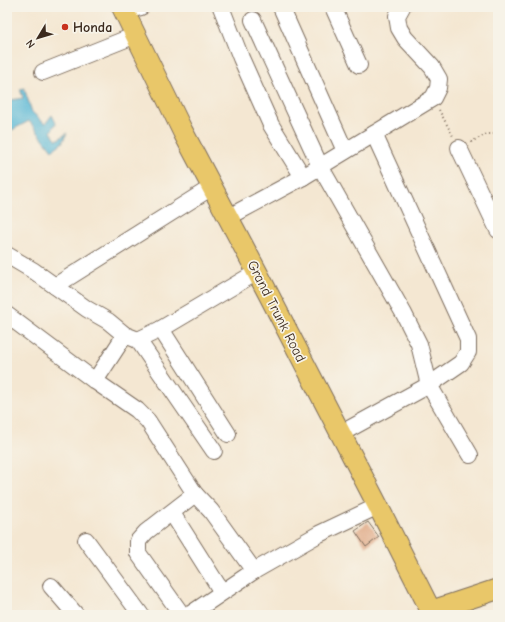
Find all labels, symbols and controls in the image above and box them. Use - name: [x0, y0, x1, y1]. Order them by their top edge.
- north arrow: [18, 18, 58, 58]
- place label: Honda: [73, 19, 112, 36]
- marker: Honda: [60, 22, 70, 32]
- text: N: [23, 37, 38, 51]
- street label: Grand Trunk Road: [244, 258, 310, 365]

